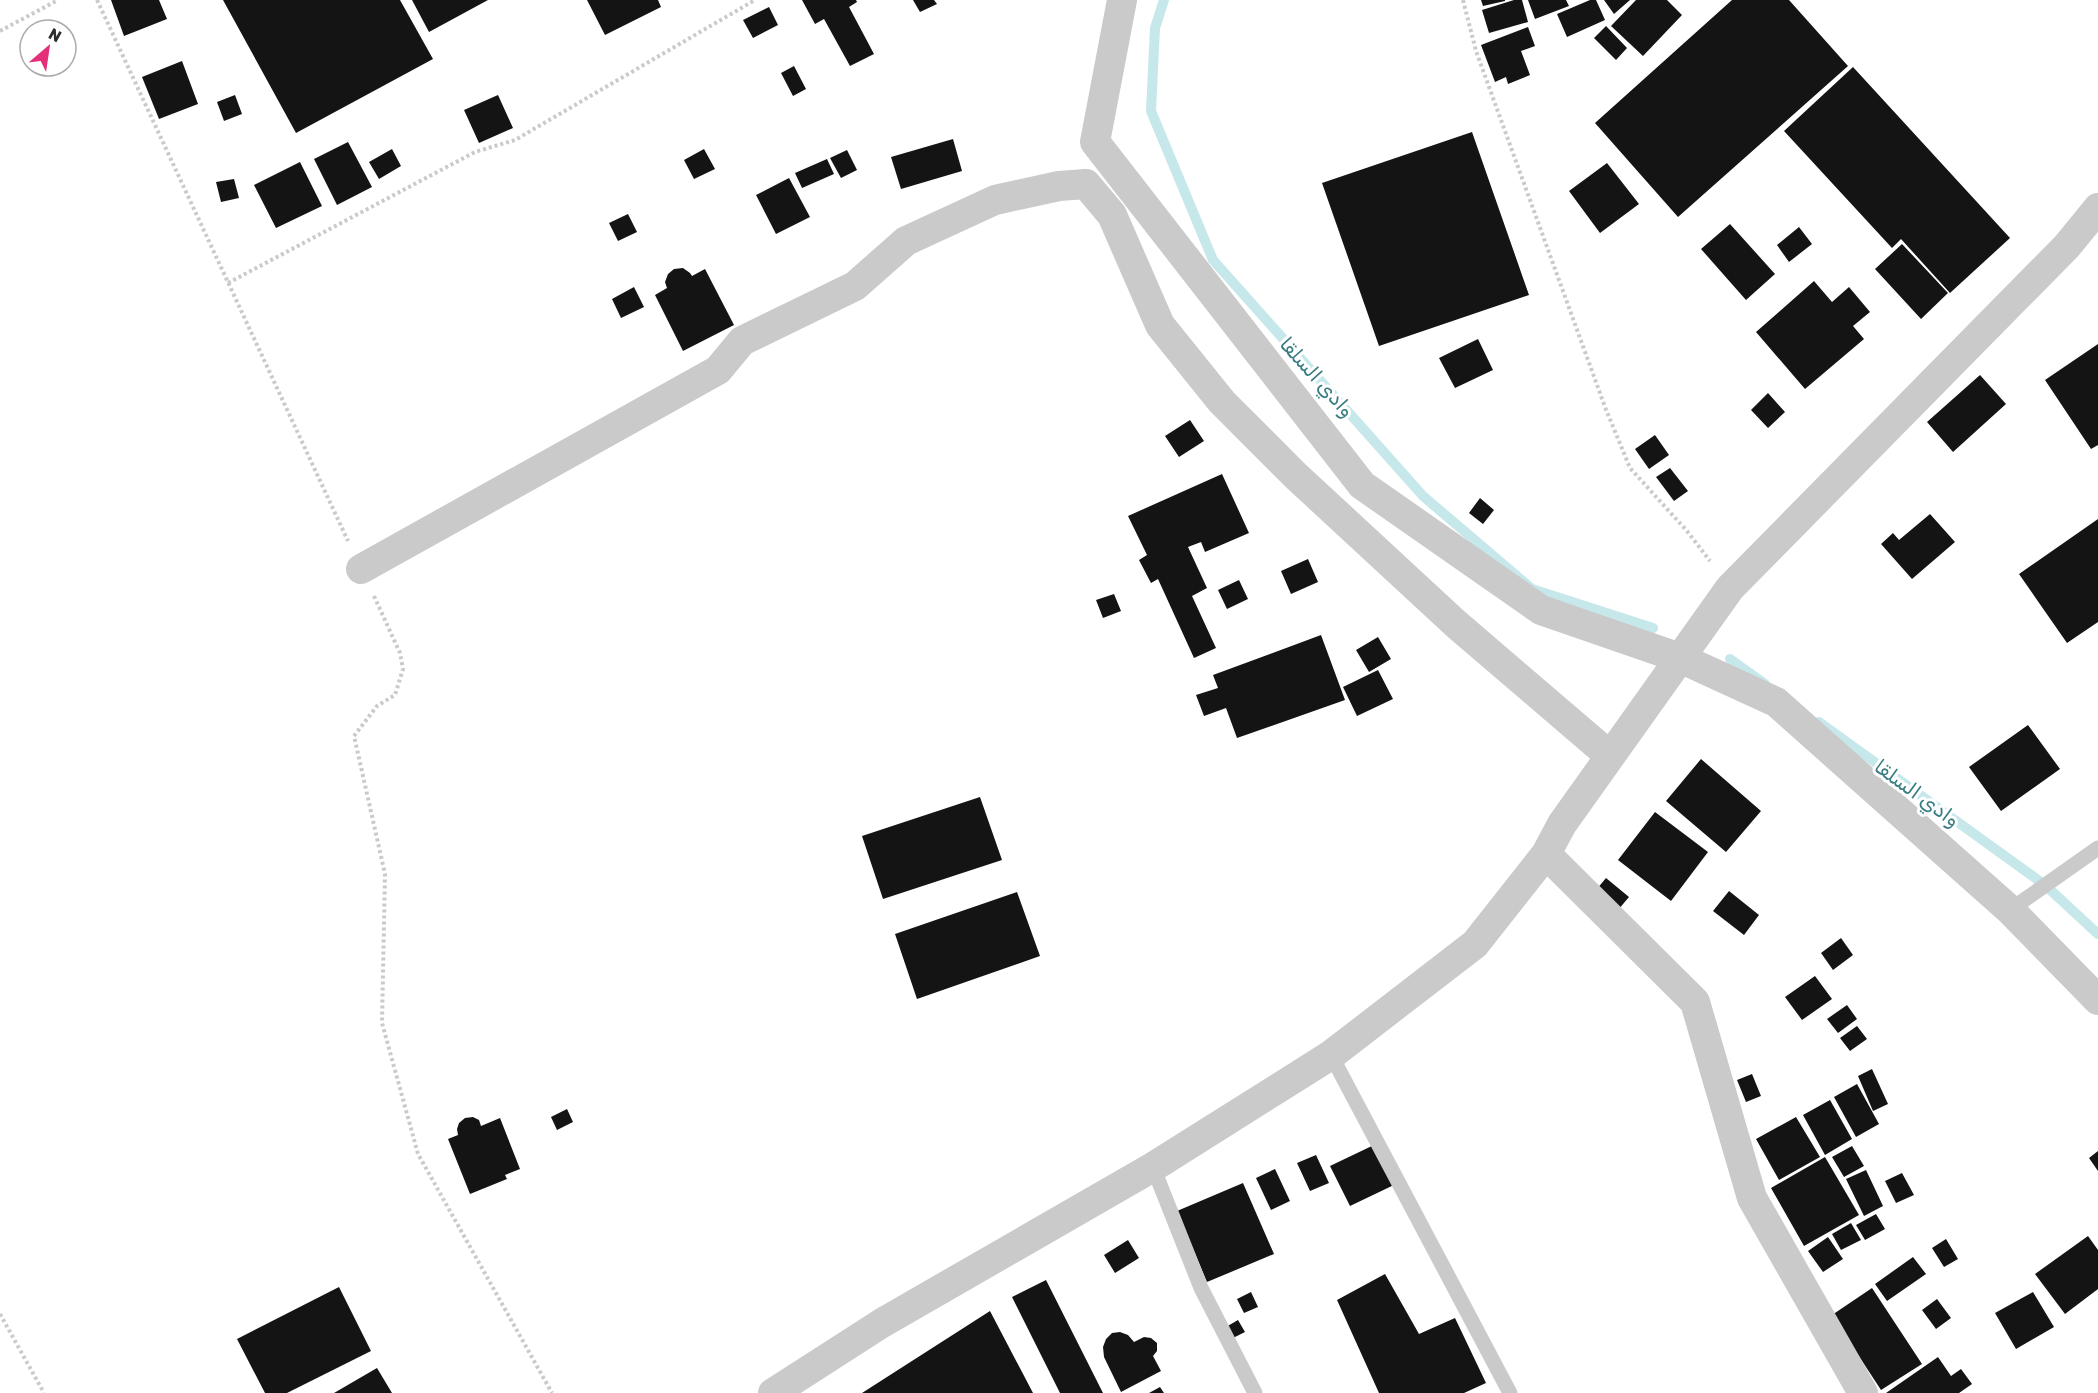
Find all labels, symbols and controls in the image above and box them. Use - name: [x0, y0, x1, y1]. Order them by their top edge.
- north arrow: [18, 18, 78, 78]
- text: N: [45, 24, 65, 46]
- water label: وادي السلقا: [1273, 332, 1359, 423]
- water label: وادي السلقا: [1869, 754, 1964, 834]

